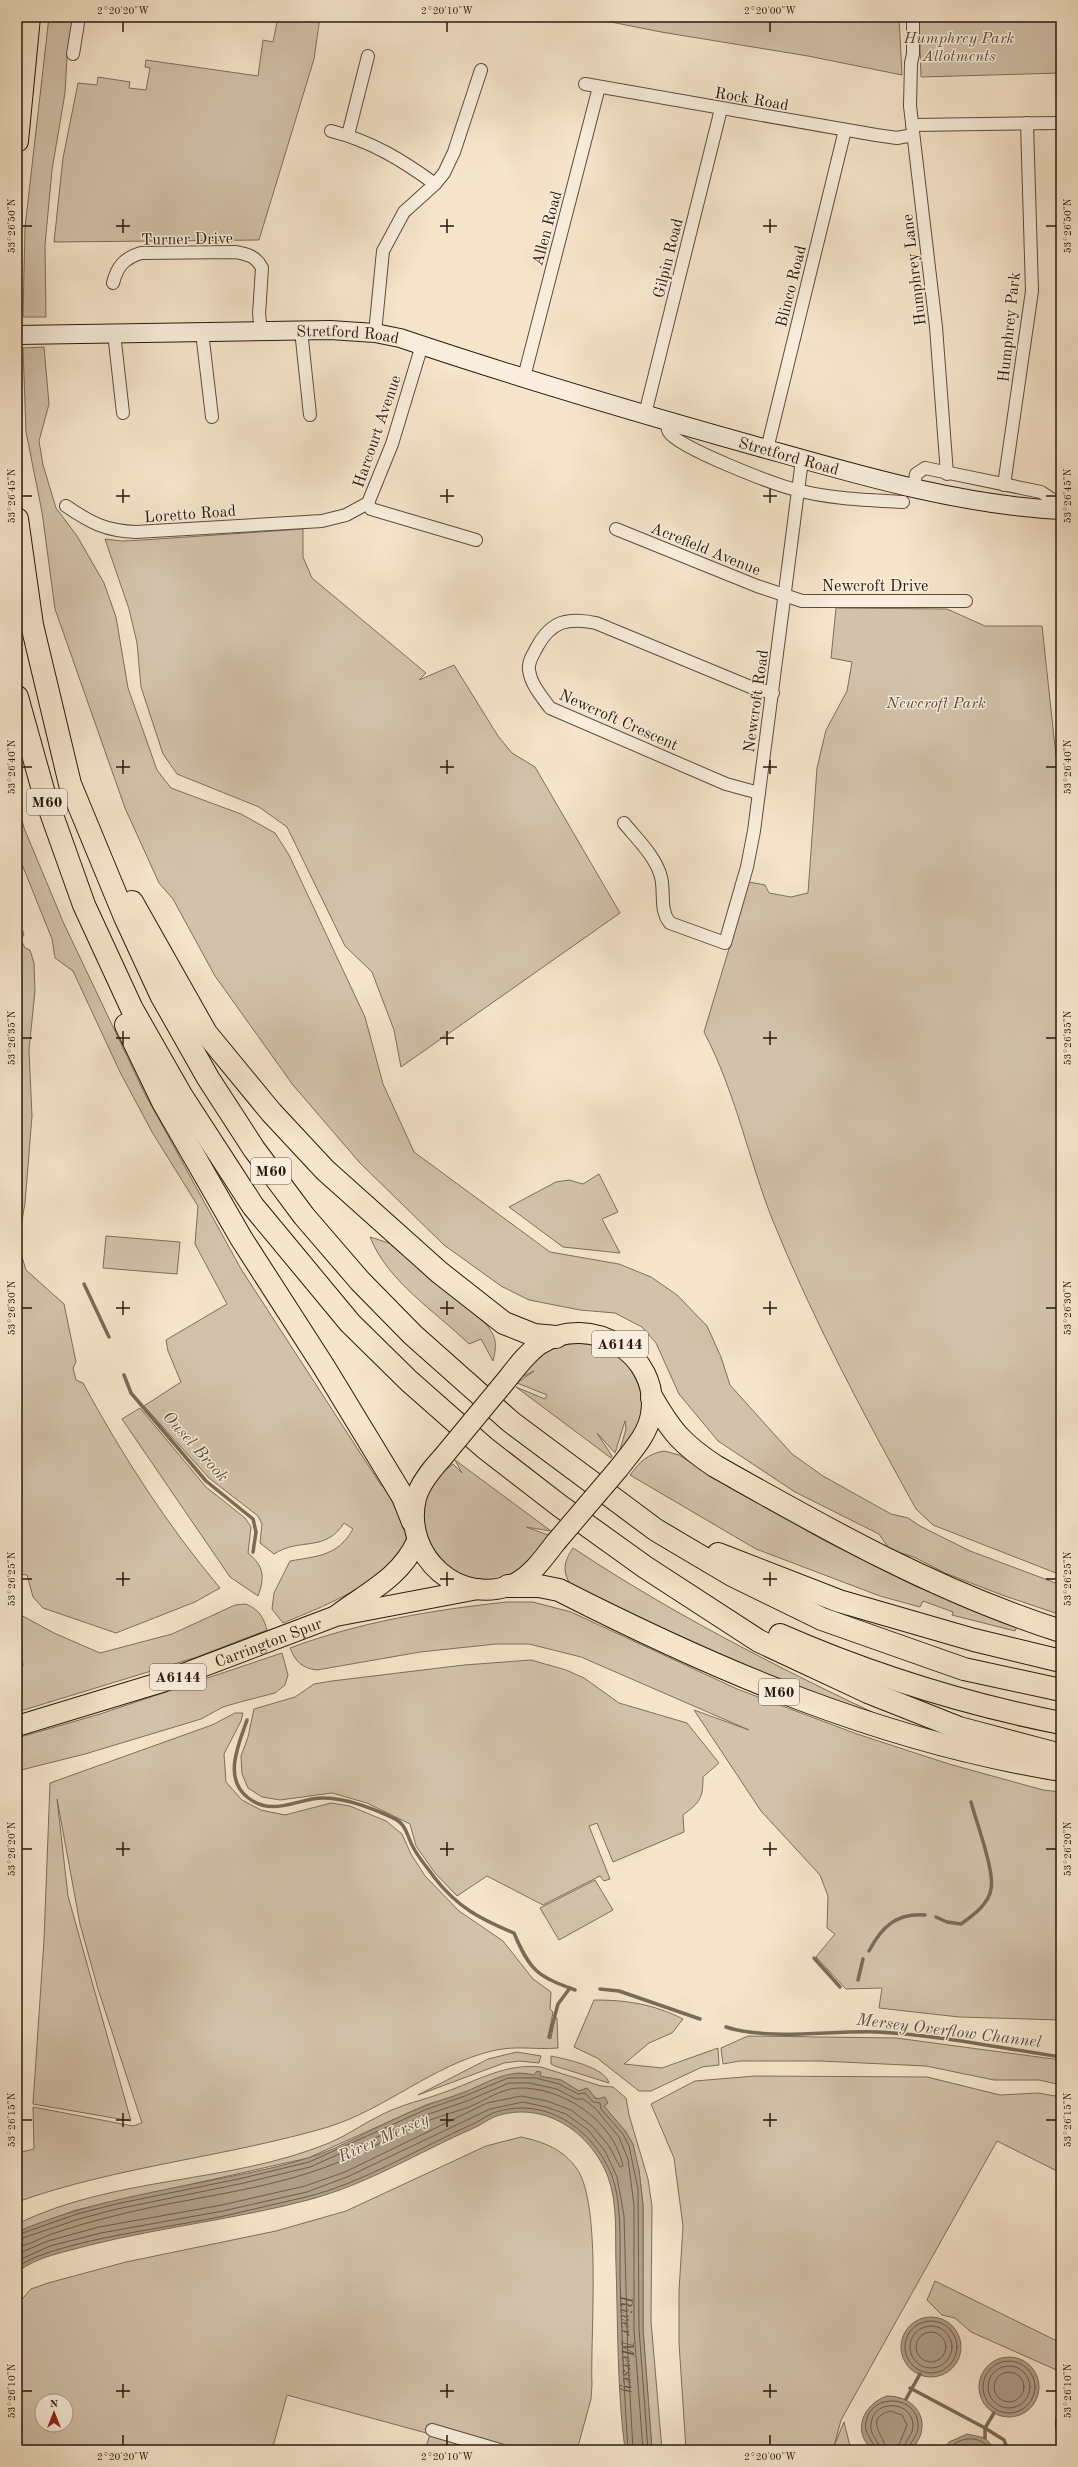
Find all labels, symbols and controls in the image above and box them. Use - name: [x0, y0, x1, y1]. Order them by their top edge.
- text: 2°20'20"W: [97, 6, 149, 16]
- text: 2°20'10"W: [421, 6, 473, 16]
- text: 2°20'00"W: [744, 6, 796, 16]
- park label: Humphrey Park Allotments: [903, 31, 1015, 65]
- street label: Rock Road: [713, 86, 790, 114]
- street label: Allen Road: [530, 189, 566, 268]
- text: 53°26'50"N: [7, 198, 17, 253]
- text: 53°26'50"N: [1063, 198, 1073, 253]
- street label: Humphrey Lane: [900, 213, 930, 326]
- street label: Gilpin Road: [651, 217, 687, 300]
- street label: Turner Drive: [141, 231, 233, 249]
- street label: Blinco Road: [774, 244, 810, 329]
- street label: Humphrey Park: [996, 271, 1024, 383]
- street label: Stretford Road: [296, 324, 400, 348]
- street label: Harcourt Avenue: [351, 373, 405, 490]
- street label: Stretford Road: [737, 436, 840, 479]
- text: 53°26'45"N: [7, 468, 17, 523]
- text: 53°26'45"N: [1063, 468, 1073, 523]
- street label: Loretto Road: [144, 504, 237, 526]
- street label: Acrefield Avenue: [648, 521, 762, 579]
- street label: Newcroft Drive: [822, 579, 928, 595]
- street label: Newcroft Road: [742, 649, 772, 754]
- street label: Newcroft Crescent: [556, 687, 680, 754]
- park label: Newcroft Park: [885, 696, 986, 712]
- text: 53°26'40"N: [7, 739, 17, 794]
- text: 53°26'40"N: [1063, 739, 1073, 794]
- road number: M60: [27, 789, 67, 815]
- text: 53°26'35"N: [7, 1010, 17, 1065]
- text: 53°26'35"N: [1063, 1010, 1073, 1065]
- road number: M60: [251, 1158, 291, 1184]
- text: 53°26'30"N: [7, 1280, 17, 1335]
- text: 53°26'30"N: [1063, 1280, 1073, 1335]
- road number: A6144: [592, 1331, 648, 1357]
- water label: Ousel Brook: [159, 1408, 231, 1486]
- text: 53°26'25"N: [7, 1551, 17, 1606]
- text: 53°26'25"N: [1063, 1551, 1073, 1606]
- street label: Carrington Spur: [213, 1616, 325, 1671]
- road number: A6144: [150, 1664, 206, 1690]
- road number: M60: [759, 1679, 799, 1705]
- text: 53°26'20"N: [7, 1821, 17, 1876]
- text: 53°26'20"N: [1063, 1821, 1073, 1876]
- water label: Mersey Overflow Channel: [854, 2012, 1042, 2051]
- text: 53°26'15"N: [7, 2092, 17, 2147]
- text: 53°26'15"N: [1063, 2092, 1073, 2147]
- water label: River Mersey: [335, 2111, 432, 2166]
- water label: River Mersey: [616, 2294, 637, 2393]
- text: 53°26'10"N: [7, 2363, 17, 2418]
- text: 53°26'10"N: [1063, 2363, 1073, 2418]
- north arrow: [34, 2393, 74, 2433]
- text: N: [50, 2399, 59, 2410]
- text: 2°20'20"W: [97, 2452, 149, 2462]
- text: 2°20'10"W: [421, 2452, 473, 2462]
- text: 2°20'00"W: [744, 2452, 796, 2462]

